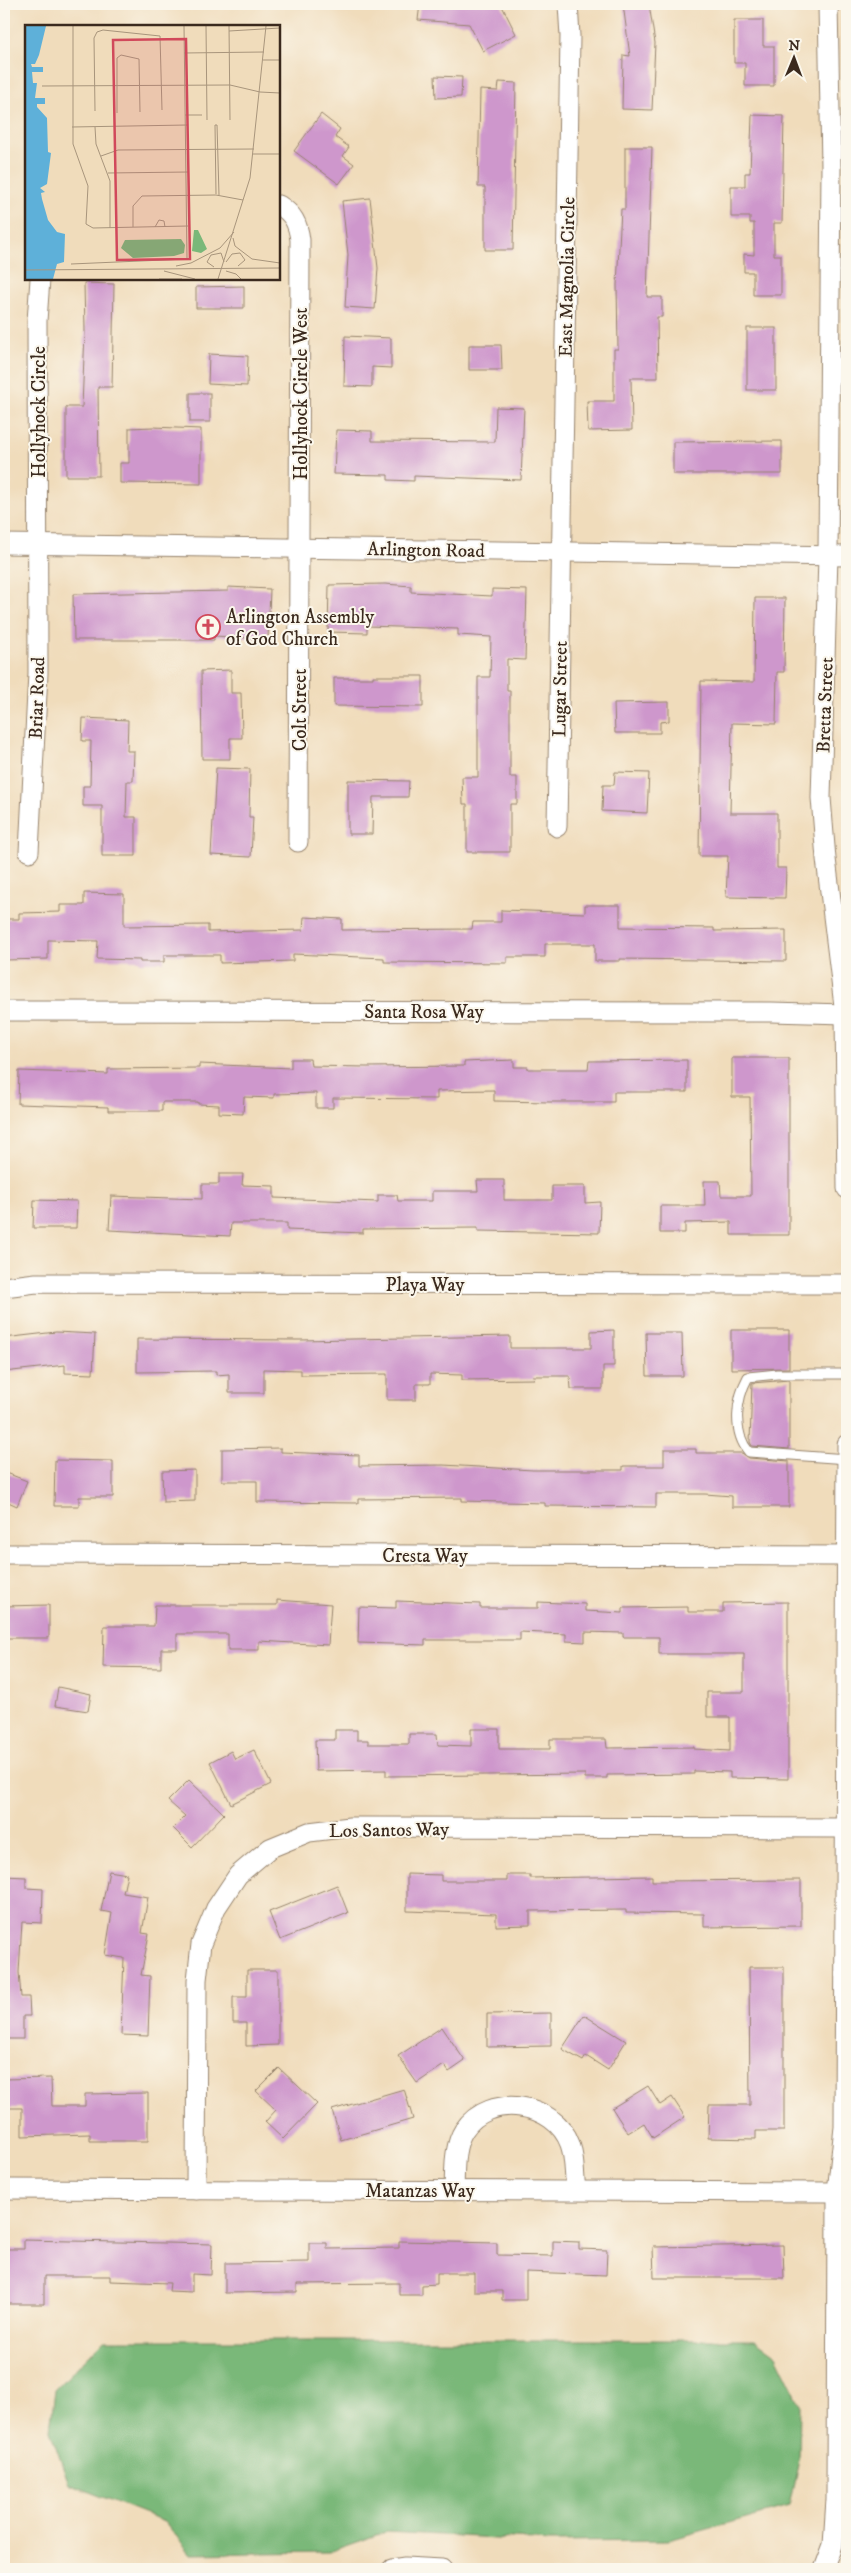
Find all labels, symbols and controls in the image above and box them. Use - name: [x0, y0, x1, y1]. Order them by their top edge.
- inset map: [25, 25, 280, 280]
- north arrow: [768, 32, 818, 82]
- text: N: [788, 37, 801, 55]
- street label: East Magnolia Circle: [555, 196, 580, 358]
- street label: Hollyhock Circle West: [290, 308, 313, 480]
- street label: Hollyhock Circle: [28, 346, 51, 478]
- street label: Arlington Road: [367, 538, 485, 563]
- place label: Arlington Assembly of God Church: [226, 606, 375, 651]
- church icon: Arlington Assembly of God Church: [195, 614, 221, 640]
- street label: Lugar Street: [548, 641, 573, 737]
- street label: Briar Road: [25, 656, 50, 740]
- street label: Bretta Street: [812, 657, 839, 753]
- street label: Colt Street: [289, 669, 312, 751]
- street label: Santa Rosa Way: [364, 1001, 485, 1024]
- street label: Playa Way: [385, 1274, 466, 1297]
- street label: Cresta Way: [382, 1545, 469, 1568]
- street label: Los Santos Way: [329, 1818, 450, 1843]
- street label: Matanzas Way: [365, 2180, 476, 2203]

